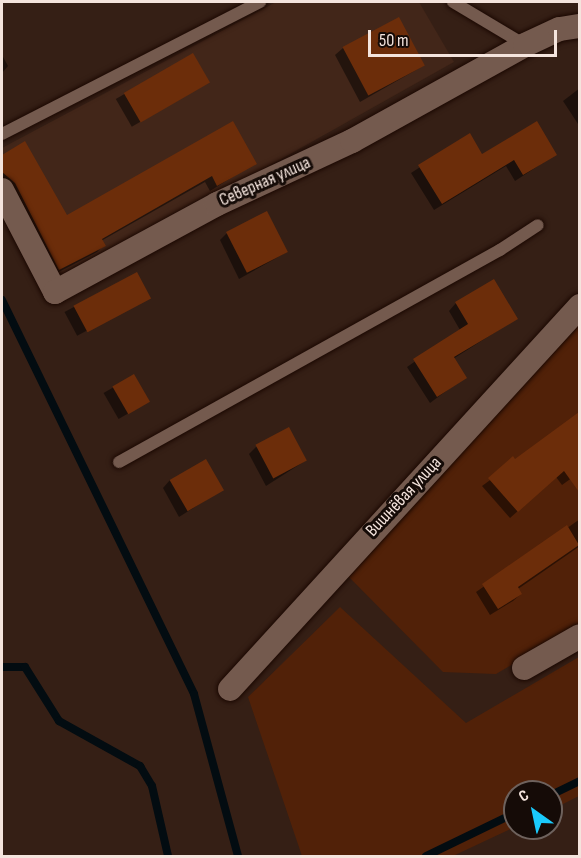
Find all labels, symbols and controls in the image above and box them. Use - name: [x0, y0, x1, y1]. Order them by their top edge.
- scale bar: [371, 18, 560, 56]
- text: 50 m: [379, 30, 409, 51]
- street label: Северная улица: [216, 152, 314, 212]
- street label: Вишнёвая улица: [362, 453, 446, 541]
- north arrow: [503, 780, 563, 840]
- text: С: [515, 786, 533, 806]

